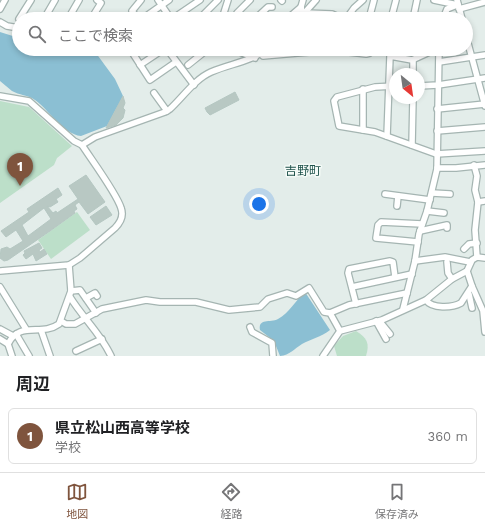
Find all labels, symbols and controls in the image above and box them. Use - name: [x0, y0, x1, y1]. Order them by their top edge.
- search box: [12, 12, 473, 56]
- icon: search: [26, 23, 48, 45]
- text: ここで検索: [58, 27, 133, 45]
- north arrow: [389, 68, 425, 104]
- pin: 1: [7, 153, 33, 186]
- district label: 吉野町: [285, 164, 321, 178]
- your location: [249, 194, 269, 214]
- text: 周辺: [16, 374, 50, 394]
- text: 県立松山西高等学校: [55, 419, 190, 437]
- text: 1: [27, 429, 33, 444]
- text: 360 m: [428, 429, 468, 444]
- text: 学校: [55, 440, 81, 455]
- tab: 地図: [66, 481, 88, 521]
- tab: 経路: [220, 481, 242, 521]
- tab: 保存済み: [375, 481, 419, 521]

